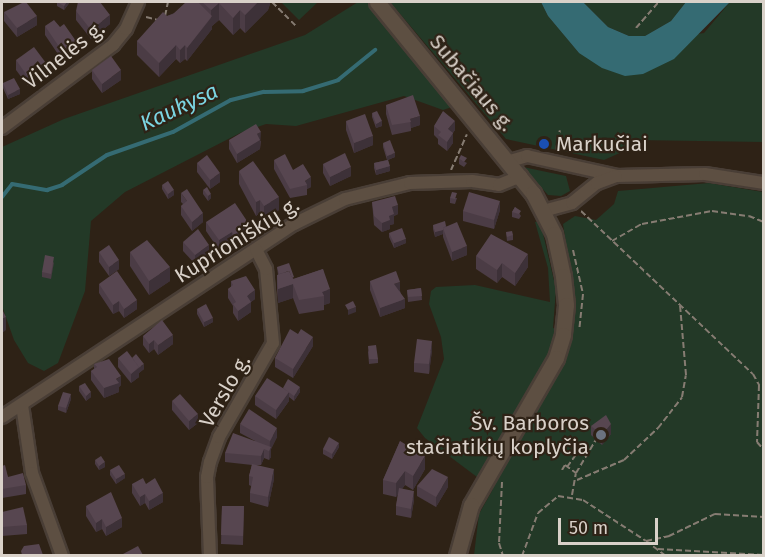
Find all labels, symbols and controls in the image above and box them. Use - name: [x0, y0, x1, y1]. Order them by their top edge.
- street label: Vilnelės g.: [18, 15, 110, 95]
- street label: Subačiaus g.: [424, 30, 520, 136]
- water label: Kaukysa: [136, 78, 222, 136]
- place label: Markučiai: [556, 131, 648, 157]
- marker: Markučiai: [537, 137, 551, 151]
- street label: Kuprioniškių g.: [170, 192, 304, 288]
- street label: Verslo g.: [194, 350, 256, 432]
- place label: Šv. Barboros stačiatikių koplyčia: [406, 410, 589, 460]
- marker: Šv. Barboros stačiatikių koplyčia: [594, 428, 608, 442]
- scale bar: [561, 506, 662, 544]
- text: 50 m: [569, 517, 608, 539]

